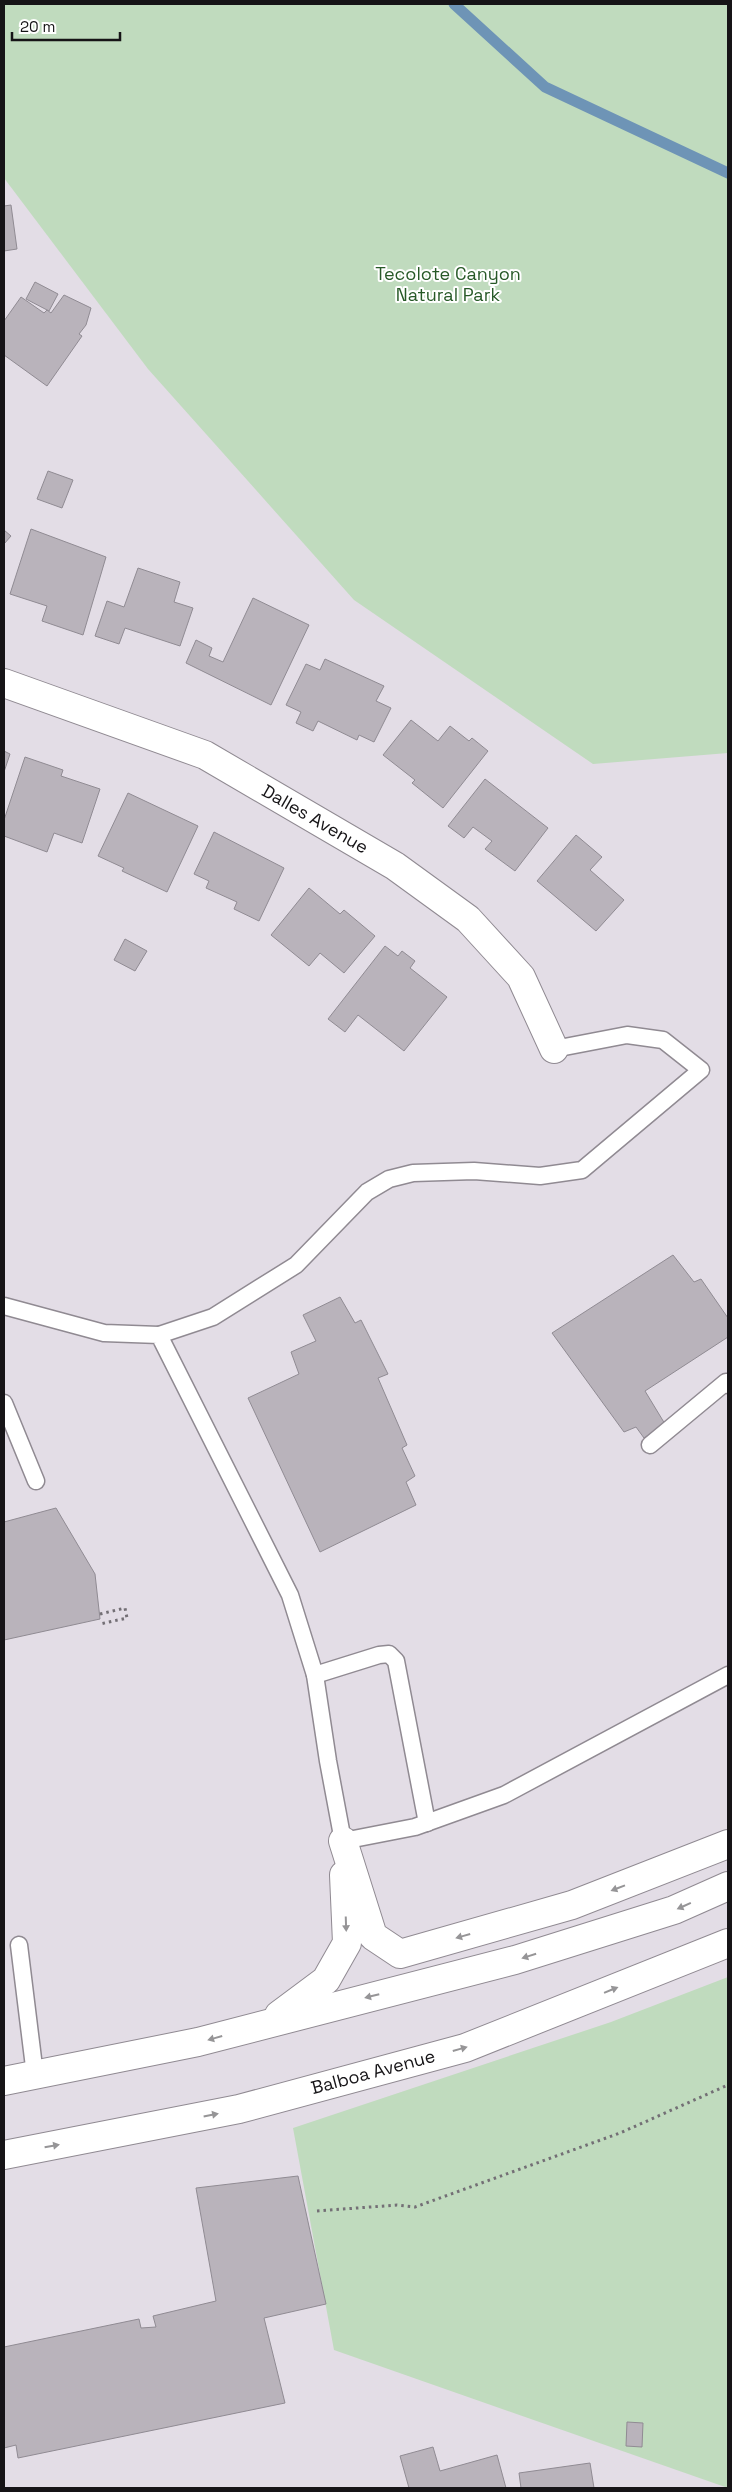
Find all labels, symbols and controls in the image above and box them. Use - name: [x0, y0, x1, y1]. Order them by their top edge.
- scale bar: [12, 10, 120, 42]
- text: 20 m: [20, 17, 55, 36]
- park label: Tecolote Canyon Natural Park: [375, 262, 521, 306]
- street label: Dalles Avenue: [258, 779, 373, 858]
- one-way arrow: [610, 1884, 625, 1892]
- one-way arrow: [677, 1902, 691, 1910]
- one-way arrow: [342, 1917, 350, 1933]
- one-way arrow: [455, 1932, 470, 1940]
- one-way arrow: [521, 1952, 536, 1960]
- one-way arrow: [604, 1985, 618, 1993]
- one-way arrow: [364, 1993, 379, 2001]
- one-way arrow: [207, 2034, 222, 2042]
- street label: Balboa Avenue: [308, 2044, 438, 2099]
- one-way arrow: [452, 2044, 467, 2052]
- one-way arrow: [204, 2110, 220, 2118]
- one-way arrow: [44, 2142, 60, 2150]

